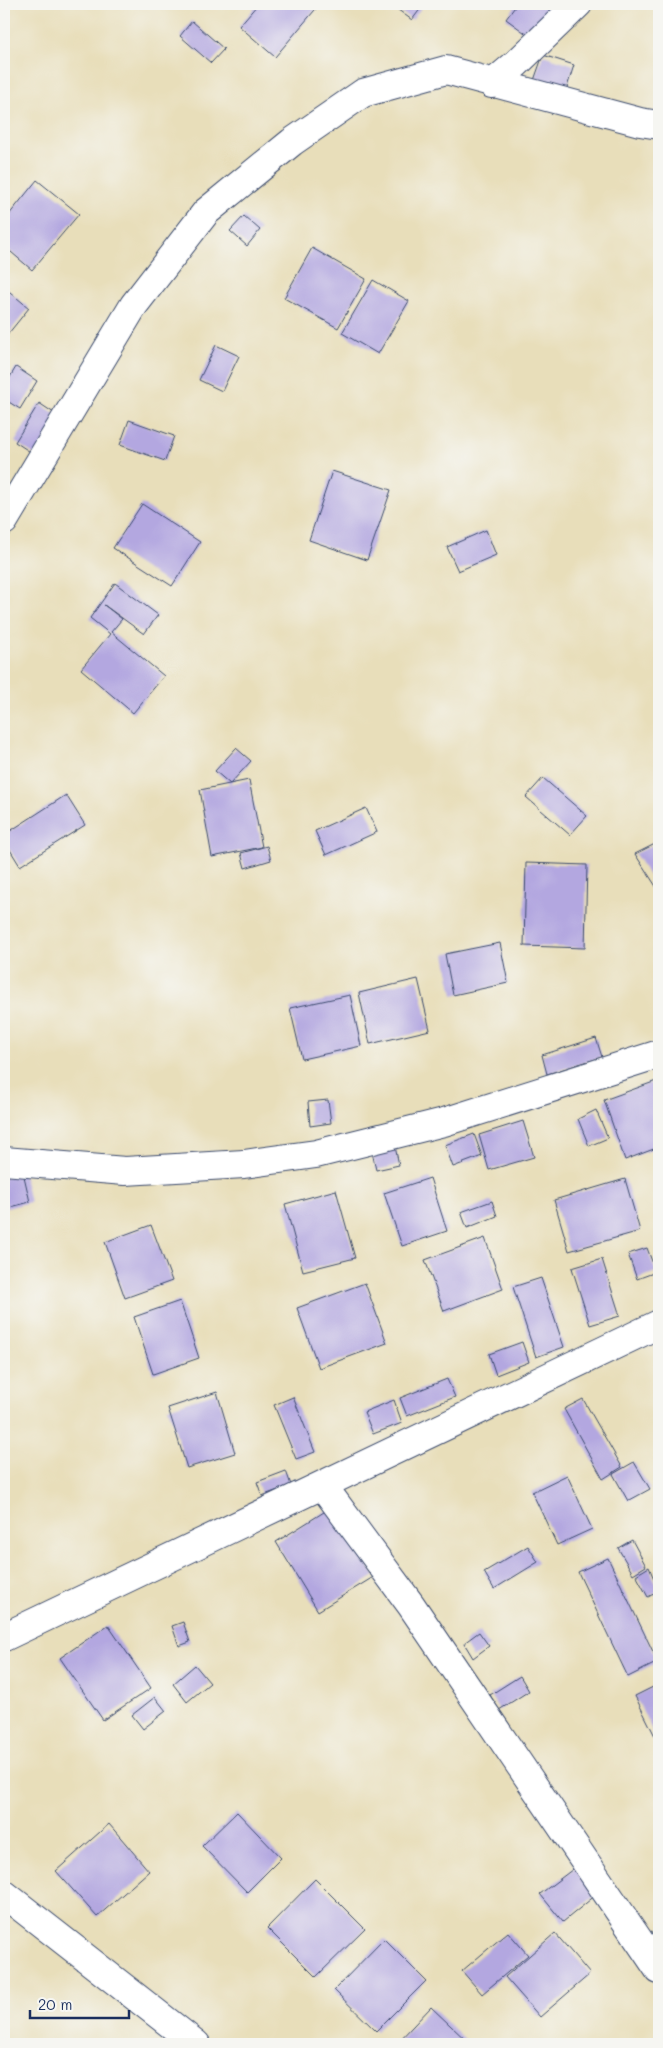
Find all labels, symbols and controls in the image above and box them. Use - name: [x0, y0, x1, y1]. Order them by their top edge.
- scale bar: [30, 1988, 129, 2020]
- text: 20 m: [38, 1994, 72, 2014]

